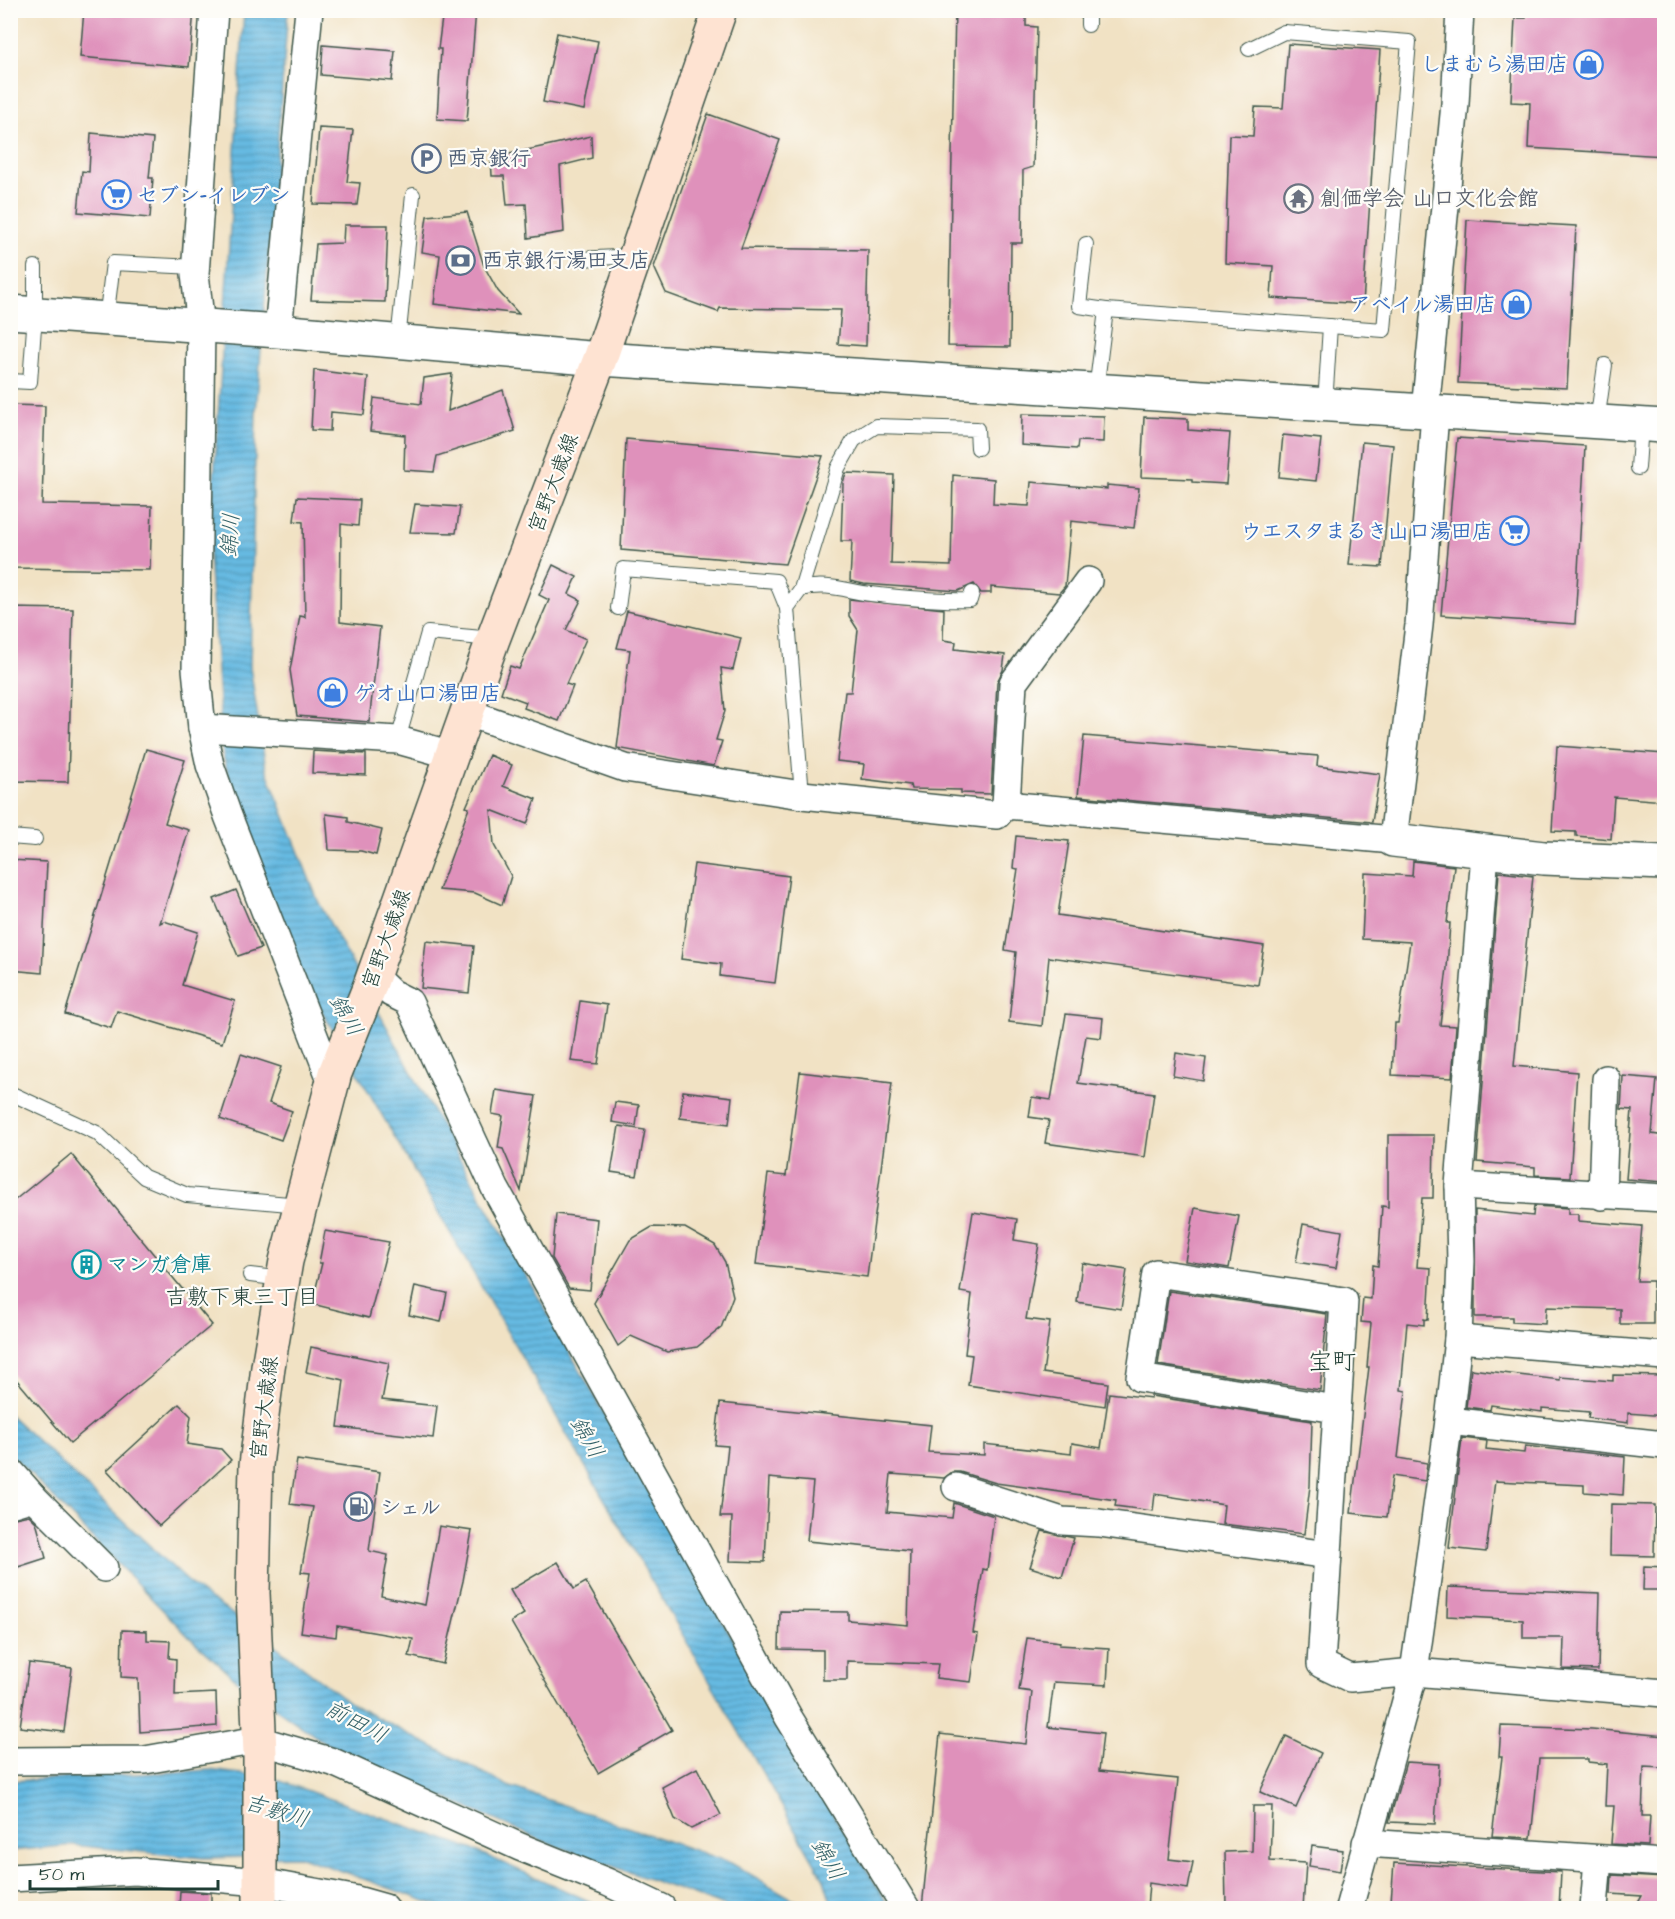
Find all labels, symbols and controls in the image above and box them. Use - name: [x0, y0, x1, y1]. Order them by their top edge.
- shop icon: しまむら湯田店: [1573, 48, 1605, 80]
- place label: しまむら湯田店: [1421, 50, 1568, 79]
- parking icon: 西京銀行: [410, 142, 442, 174]
- place label: 西京銀行: [447, 144, 531, 173]
- supermarket icon: セブン-イレブン: [100, 179, 132, 211]
- place label: セブン-イレブン: [137, 181, 291, 210]
- temple icon: 創価学会 山口文化会館: [1283, 182, 1315, 214]
- place label: 創価学会 山口文化会館: [1320, 184, 1538, 213]
- bank icon: 西京銀行湯田支店: [445, 244, 477, 276]
- place label: 西京銀行湯田支店: [482, 246, 650, 275]
- shop icon: アベイル湯田店: [1501, 288, 1533, 320]
- place label: アベイル湯田店: [1350, 290, 1496, 319]
- street label: 宮野大歳線: [521, 429, 586, 537]
- water label: 錦川: [213, 512, 247, 558]
- supermarket icon: ウエスタまるき山口湯田店: [1498, 515, 1530, 547]
- place label: ウエスタまるき山口湯田店: [1241, 517, 1493, 546]
- shop icon: ゲオ山口湯田店: [317, 677, 349, 709]
- place label: ゲオ山口湯田店: [354, 679, 501, 708]
- street label: 宮野大歳線: [355, 885, 418, 993]
- water label: 錦川: [321, 989, 370, 1043]
- building icon: マンガ倉庫: [70, 1248, 102, 1280]
- place label: マンガ倉庫: [107, 1250, 212, 1279]
- district label: 吉敷下東三丁目: [165, 1282, 319, 1313]
- district label: 宝町: [1308, 1345, 1356, 1379]
- street label: 宮野大歳線: [244, 1354, 285, 1462]
- water label: 錦川: [562, 1411, 611, 1465]
- fuel station icon: シェル: [343, 1491, 375, 1523]
- place label: シェル: [380, 1493, 441, 1522]
- water label: 前田川: [320, 1693, 393, 1752]
- water label: 吉敷川: [240, 1787, 313, 1836]
- water label: 錦川: [803, 1833, 852, 1887]
- scale bar: [30, 1853, 218, 1891]
- text: 50 m: [39, 1862, 84, 1887]

